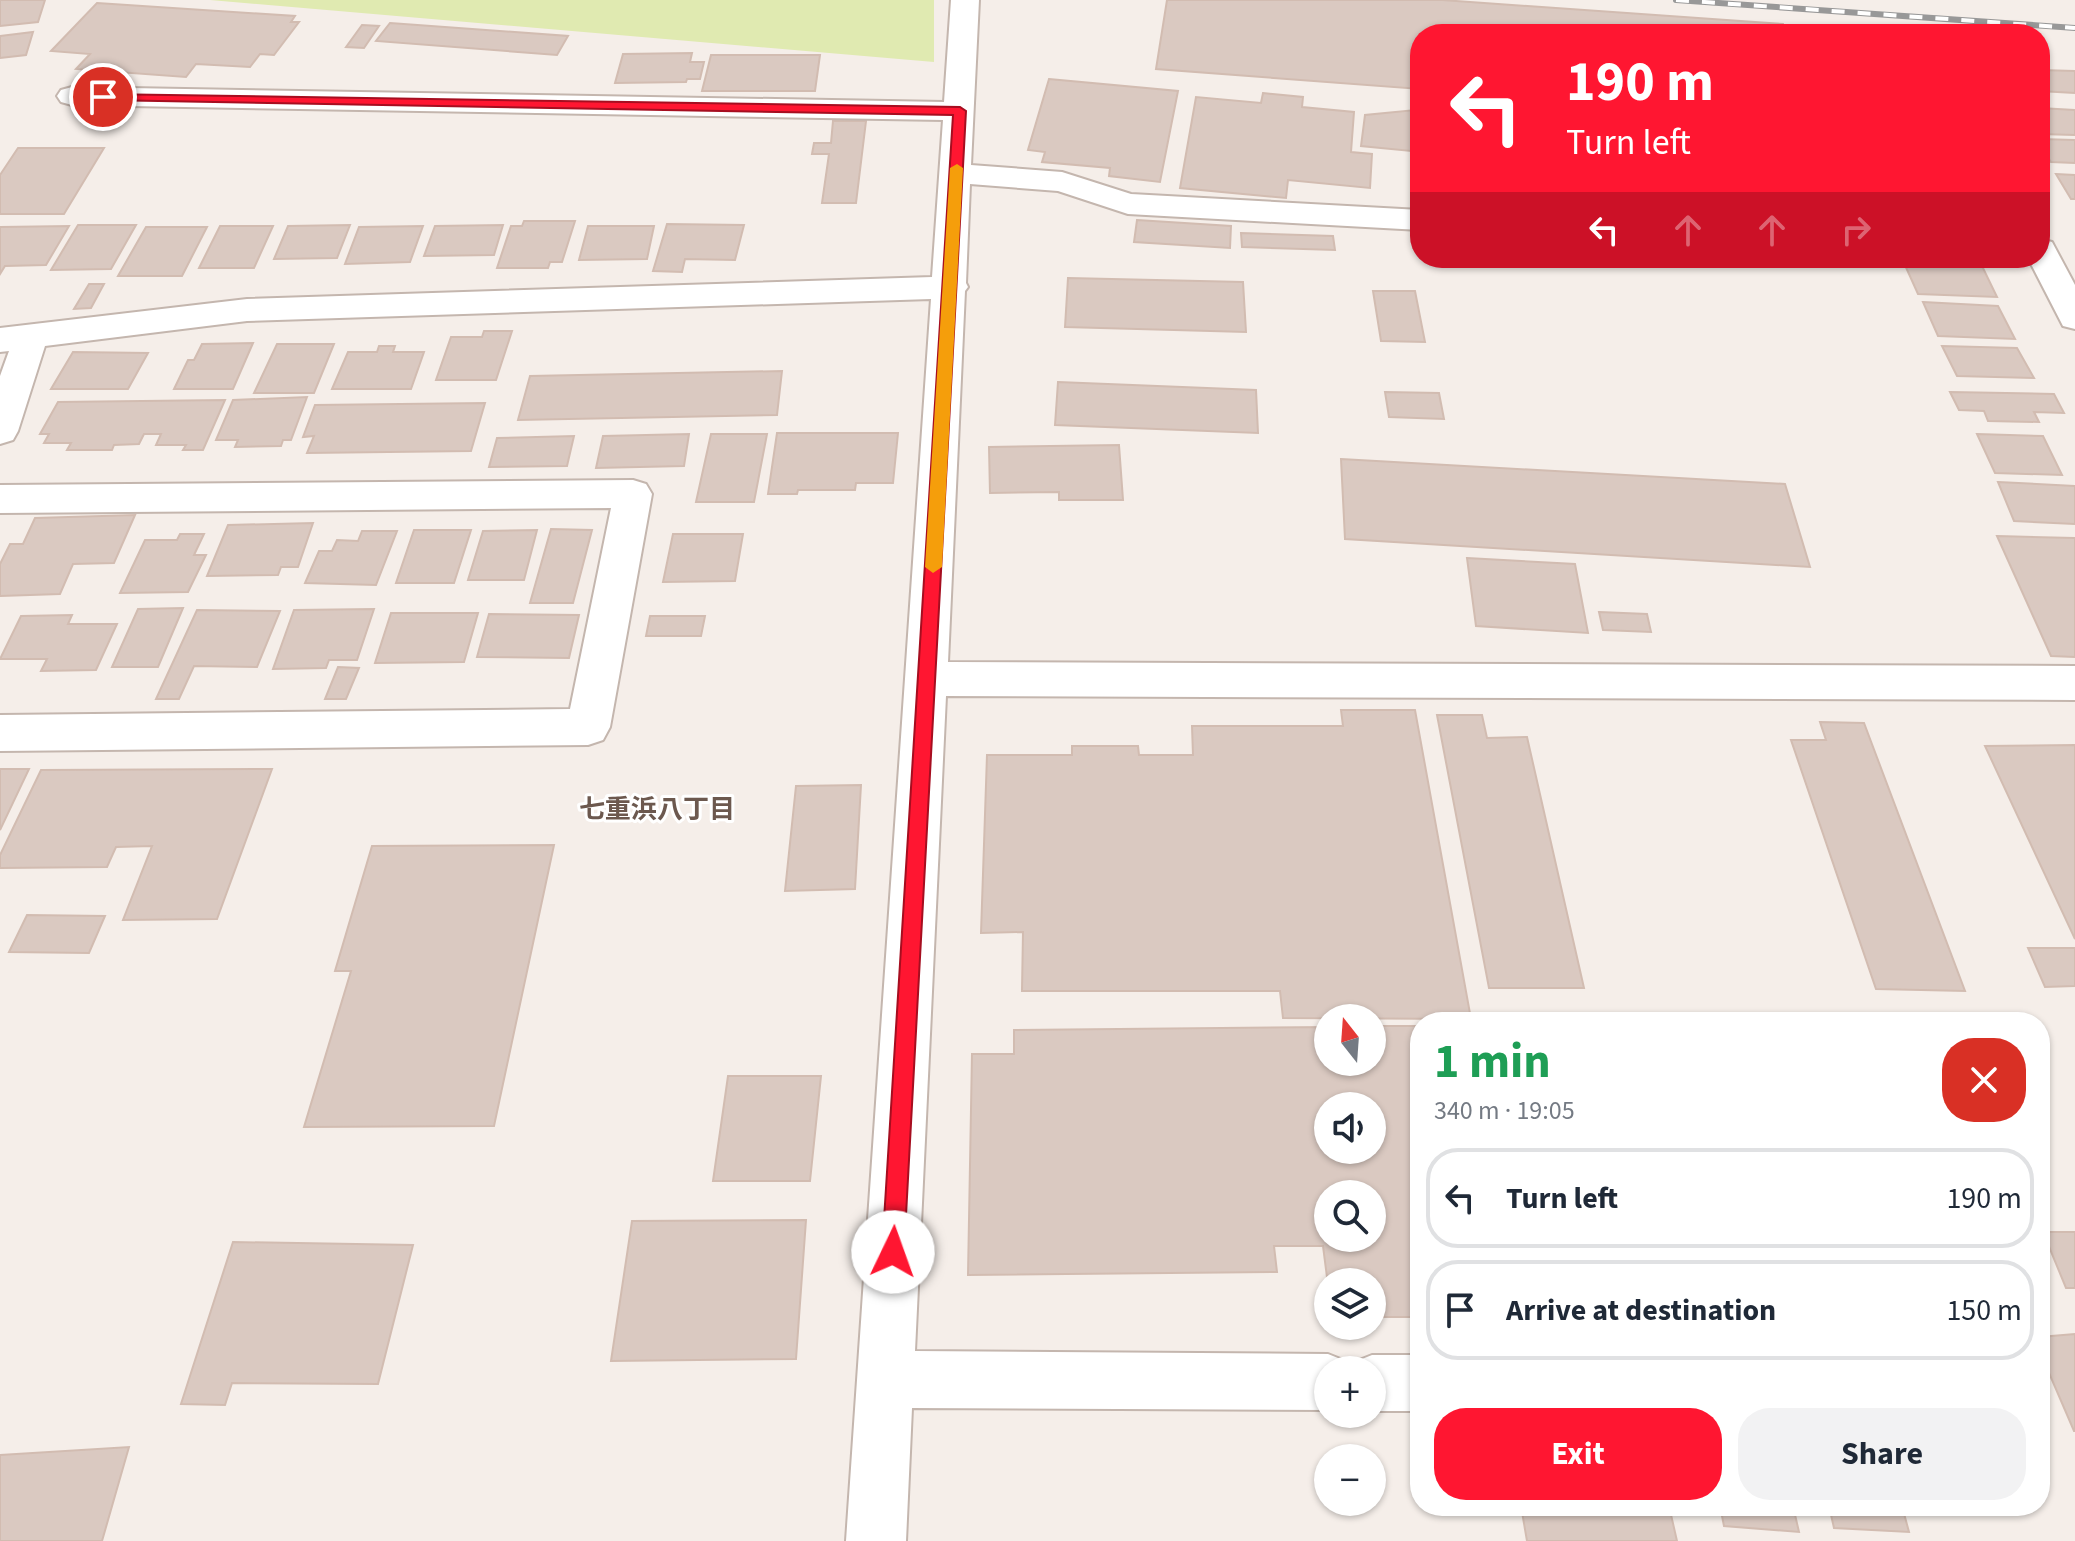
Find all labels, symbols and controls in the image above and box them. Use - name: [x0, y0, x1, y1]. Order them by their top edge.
- text: 190 m: [1566, 43, 1714, 122]
- icon: left: [1434, 56, 1538, 160]
- pin: [69, 63, 137, 131]
- icon: arrive: [81, 75, 125, 119]
- text: Turn left: [1566, 117, 1691, 168]
- icon: left: [1582, 208, 1626, 252]
- icon: ahead: [1666, 208, 1710, 252]
- icon: ahead: [1750, 208, 1794, 252]
- icon: right: [1834, 208, 1878, 252]
- district label: 七重浜八丁目: [579, 791, 735, 828]
- north arrow: [1314, 1004, 1386, 1076]
- map controls: [1314, 1004, 1386, 1516]
- text: 1 min: [1434, 1028, 1551, 1096]
- button: close: [1942, 1038, 2026, 1122]
- button: sound: [1314, 1092, 1386, 1164]
- text: 340 m · 19:05: [1434, 1092, 1575, 1129]
- icon: left: [1438, 1176, 1482, 1220]
- text: Turn left: [1506, 1177, 1618, 1220]
- text: 190 m: [1946, 1177, 2022, 1220]
- button: search: [1314, 1180, 1386, 1252]
- position arrow: [851, 1210, 935, 1294]
- button: layers: [1314, 1268, 1386, 1340]
- icon: arrive: [1438, 1288, 1482, 1332]
- text: Arrive at destination: [1506, 1289, 1776, 1332]
- text: 150 m: [1946, 1289, 2022, 1332]
- button: +: [1314, 1356, 1386, 1428]
- button: Exit: [1434, 1408, 1722, 1500]
- button: Share: [1738, 1408, 2026, 1500]
- button: −: [1314, 1444, 1386, 1516]

